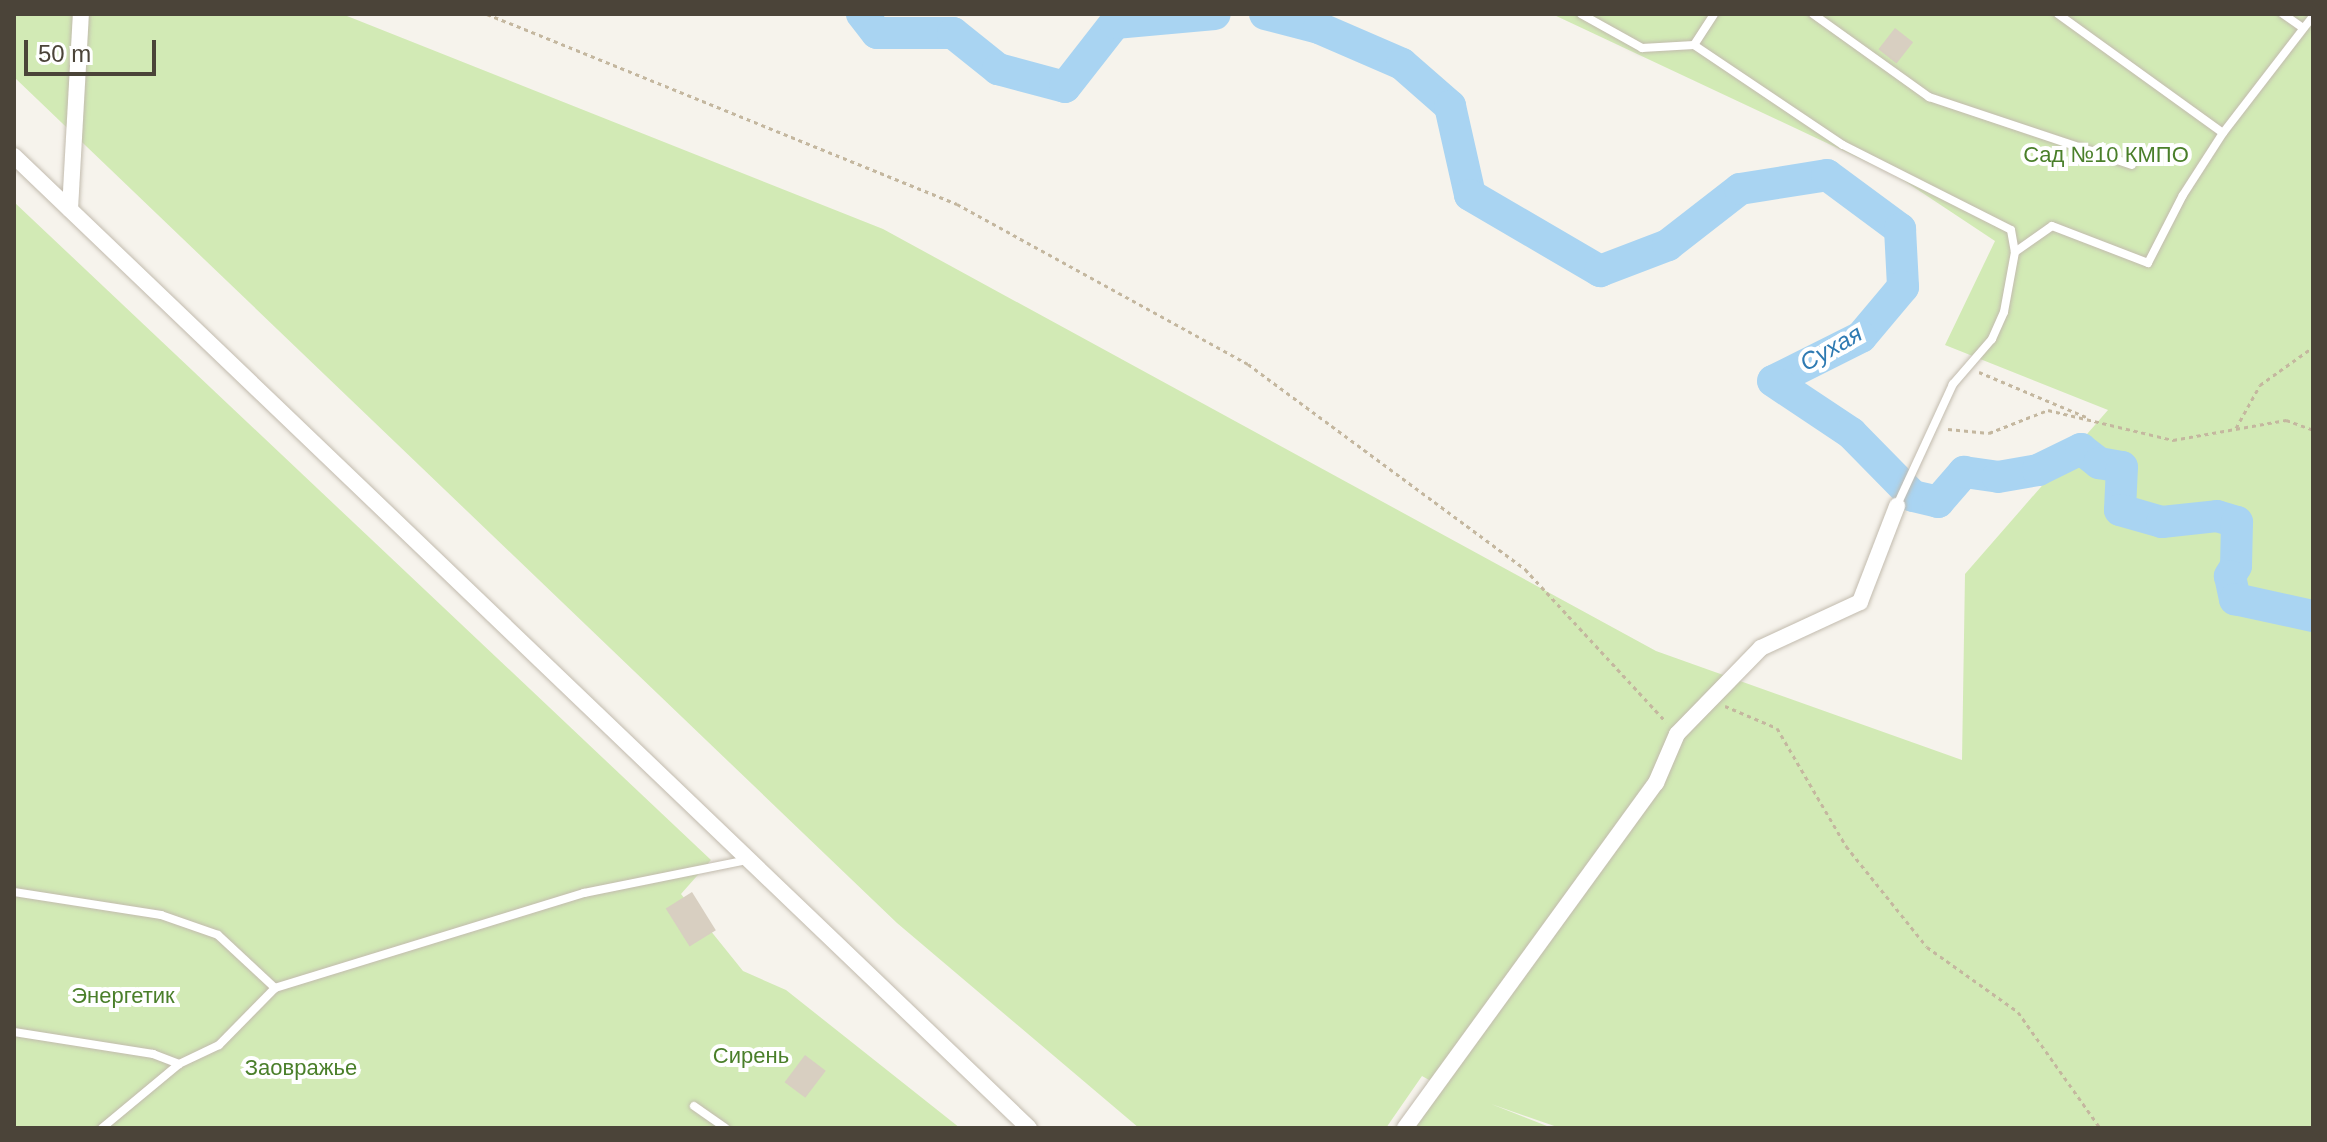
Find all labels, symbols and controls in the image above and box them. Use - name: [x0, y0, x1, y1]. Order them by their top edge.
- scale bar: [28, 24, 160, 74]
- text: 50 m: [38, 40, 91, 67]
- park label: Сад №10 КМПО: [2023, 142, 2189, 168]
- water label: Сухая: [1795, 319, 1867, 377]
- park label: Энергетик: [71, 983, 175, 1009]
- park label: Сирень: [713, 1043, 789, 1069]
- park label: Заовражье: [245, 1055, 357, 1081]

